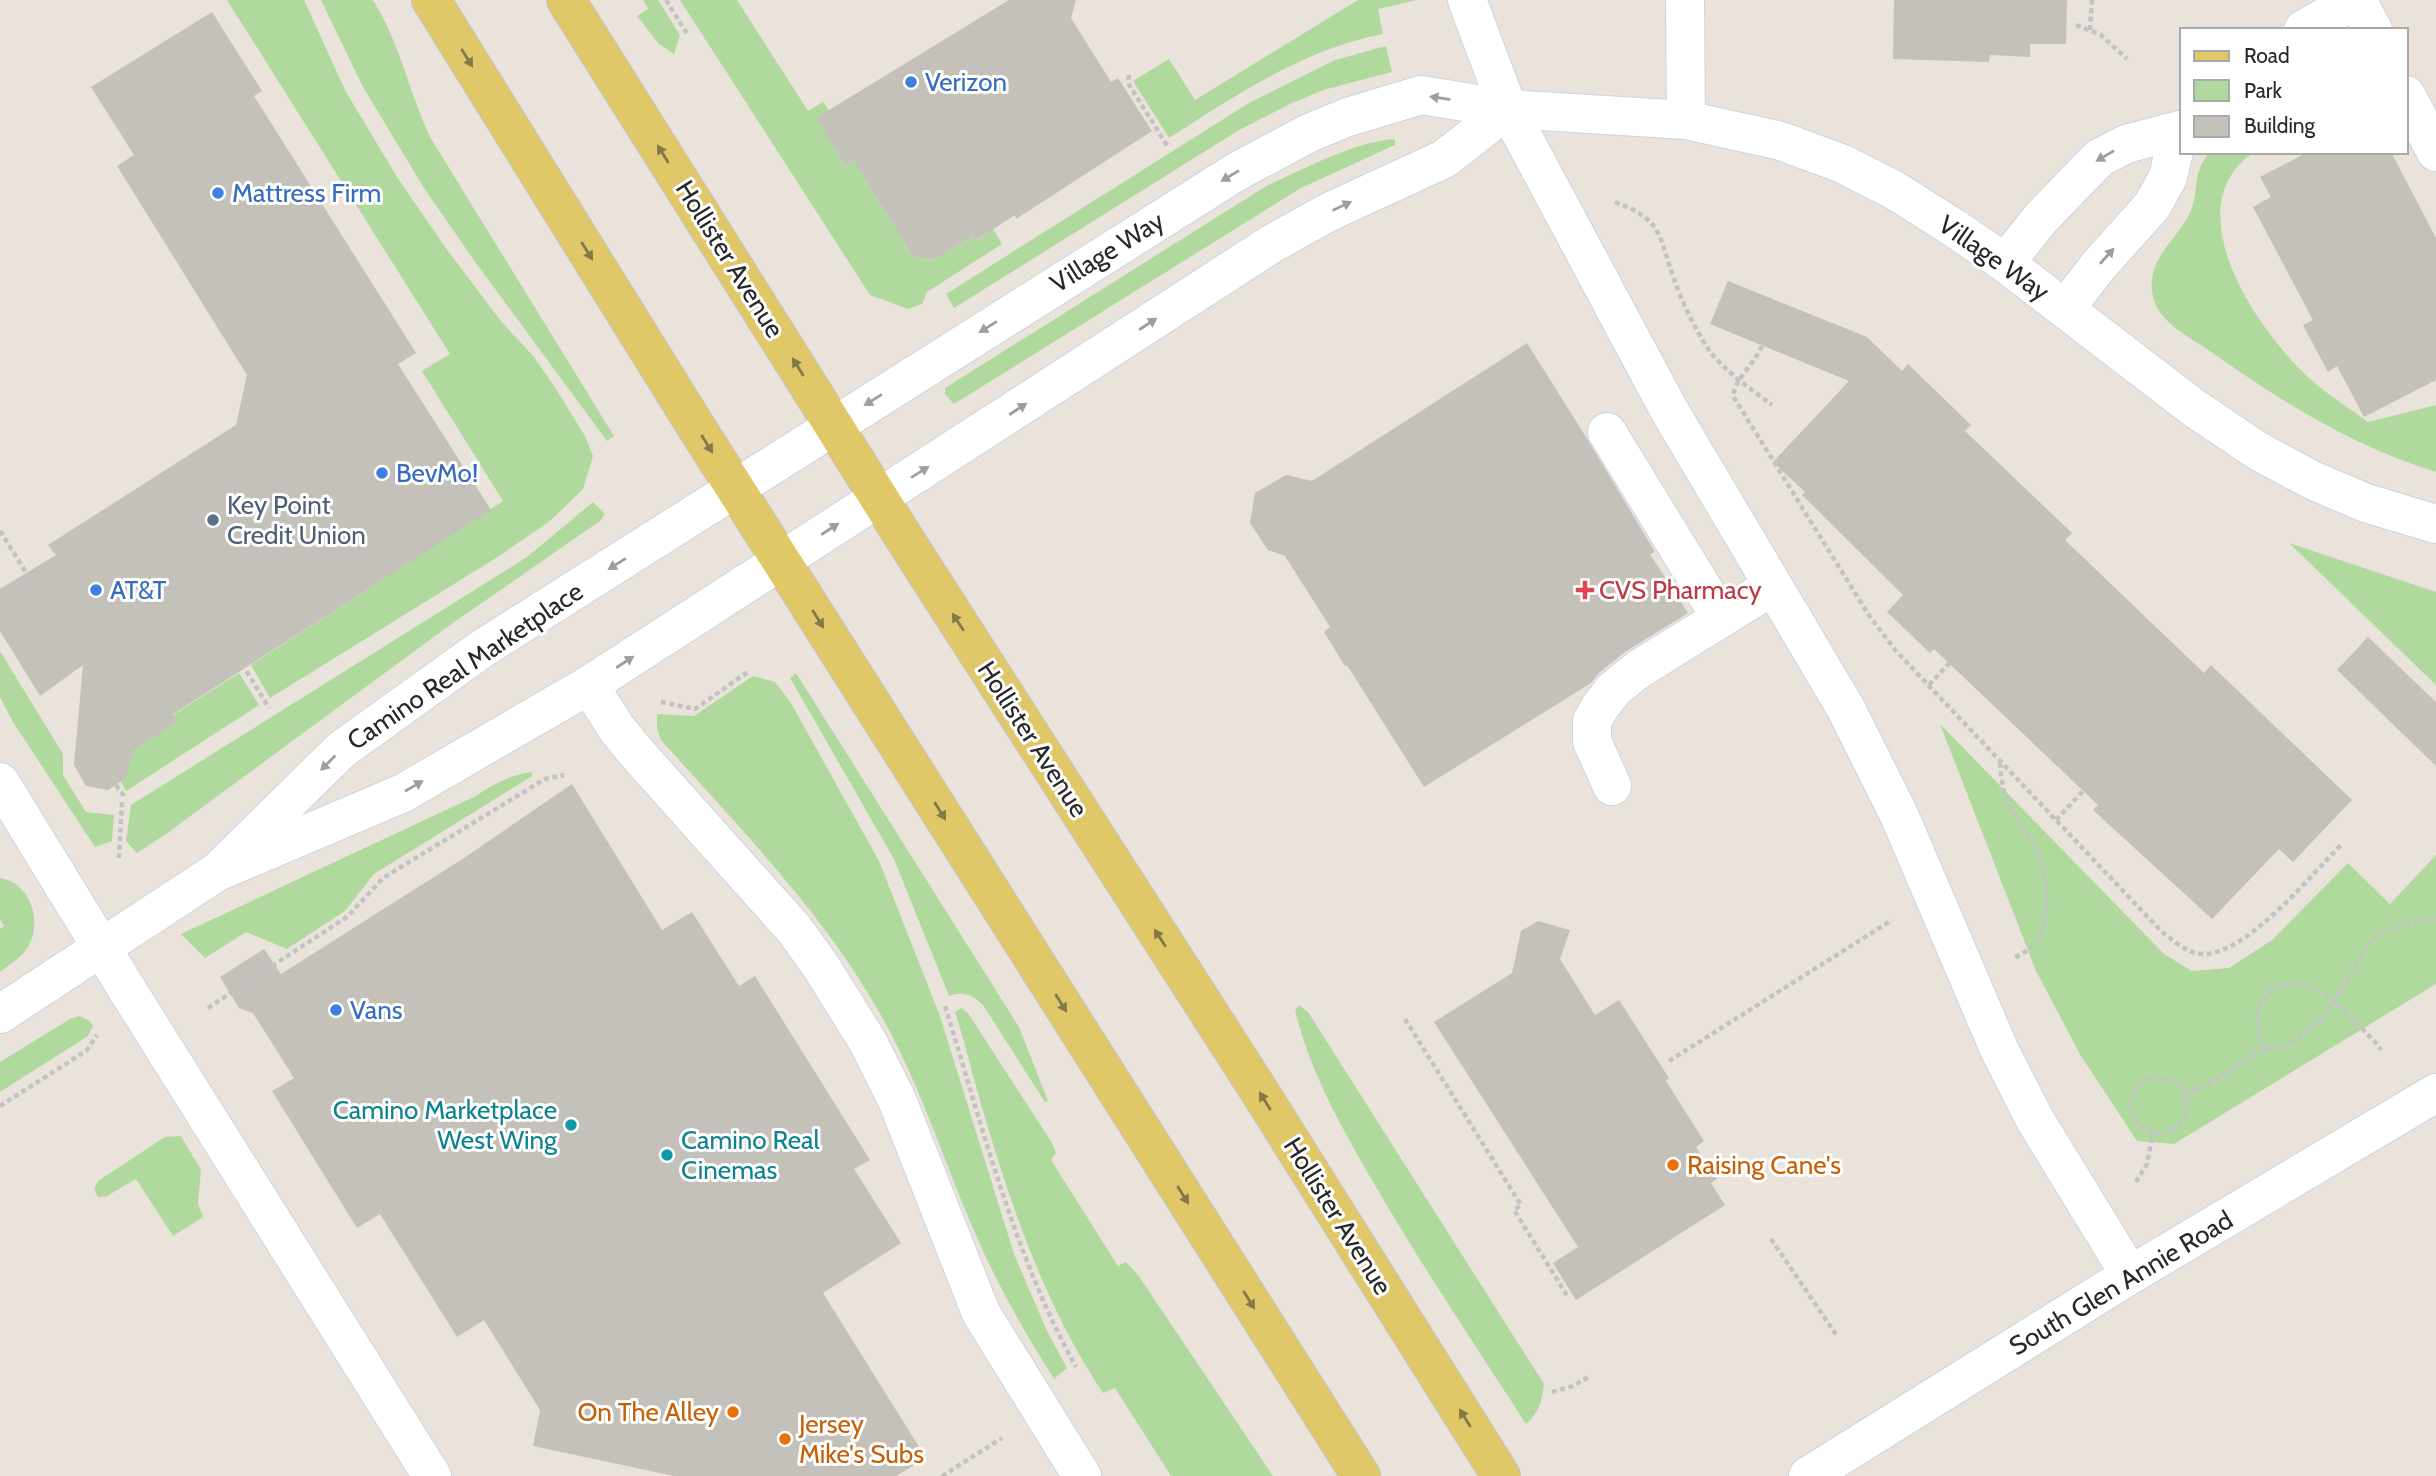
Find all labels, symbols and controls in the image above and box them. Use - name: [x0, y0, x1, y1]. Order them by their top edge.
- legend: [2180, 28, 2408, 154]
- text: Road: [2244, 43, 2290, 68]
- one-way arrow: [460, 48, 473, 68]
- place label: Verizon: [925, 66, 1007, 98]
- marker: Verizon: [903, 74, 919, 90]
- text: Park: [2244, 78, 2282, 103]
- one-way arrow: [1429, 92, 1451, 103]
- text: Building: [2244, 113, 2316, 138]
- one-way arrow: [657, 144, 670, 164]
- one-way arrow: [2095, 149, 2115, 162]
- one-way arrow: [1221, 169, 1240, 182]
- street label: Hollister Avenue: [669, 174, 791, 344]
- place label: Mattress Firm: [232, 177, 381, 209]
- marker: Mattress Firm: [210, 185, 226, 201]
- one-way arrow: [1332, 200, 1352, 211]
- street label: Village Way: [1044, 205, 1170, 299]
- street label: Village Way: [1932, 208, 2056, 308]
- one-way arrow: [580, 242, 593, 261]
- one-way arrow: [2099, 247, 2115, 265]
- one-way arrow: [1139, 318, 1158, 331]
- one-way arrow: [979, 320, 998, 333]
- one-way arrow: [791, 358, 804, 377]
- one-way arrow: [863, 394, 883, 407]
- one-way arrow: [1009, 402, 1027, 416]
- one-way arrow: [701, 434, 714, 454]
- place label: BevMo!: [396, 457, 478, 489]
- marker: BevMo!: [374, 465, 390, 481]
- one-way arrow: [911, 465, 930, 478]
- place label: Key Point Credit Union: [227, 489, 366, 551]
- marker: Key Point Credit Union: [205, 512, 221, 528]
- one-way arrow: [821, 523, 840, 536]
- one-way arrow: [607, 557, 626, 570]
- place label: AT&T: [110, 574, 167, 606]
- place label: CVS Pharmacy: [1599, 574, 1762, 606]
- street label: Camino Real Marketplace: [341, 575, 589, 757]
- marker: AT&T: [88, 582, 104, 598]
- marker: CVS Pharmacy: [1577, 582, 1593, 598]
- one-way arrow: [812, 609, 825, 628]
- one-way arrow: [952, 613, 965, 632]
- street label: Hollister Avenue: [971, 655, 1095, 823]
- one-way arrow: [615, 656, 634, 669]
- one-way arrow: [320, 754, 337, 770]
- one-way arrow: [405, 780, 424, 793]
- one-way arrow: [933, 801, 946, 821]
- one-way arrow: [1154, 928, 1167, 947]
- one-way arrow: [1055, 993, 1068, 1013]
- place label: Vans: [350, 994, 403, 1026]
- marker: Vans: [328, 1002, 344, 1018]
- one-way arrow: [1259, 1091, 1272, 1111]
- place label: Camino Marketplace West Wing: [333, 1094, 558, 1156]
- marker: Camino Marketplace West Wing: [563, 1117, 579, 1133]
- place label: Camino Real Cinemas: [681, 1124, 820, 1186]
- street label: Hollister Avenue: [1277, 1131, 1399, 1301]
- marker: Camino Real Cinemas: [659, 1147, 675, 1163]
- place label: Raising Cane's: [1687, 1149, 1841, 1181]
- marker: Raising Cane's: [1665, 1157, 1681, 1173]
- one-way arrow: [1177, 1186, 1190, 1205]
- street label: South Glen Annie Road: [2003, 1204, 2239, 1362]
- one-way arrow: [1243, 1290, 1256, 1309]
- place label: On The Alley: [578, 1396, 719, 1428]
- marker: On The Alley: [725, 1404, 741, 1420]
- place label: Jersey Mike's Subs: [798, 1408, 924, 1470]
- one-way arrow: [1458, 1409, 1471, 1428]
- marker: Jersey Mike's Subs: [777, 1431, 793, 1447]

